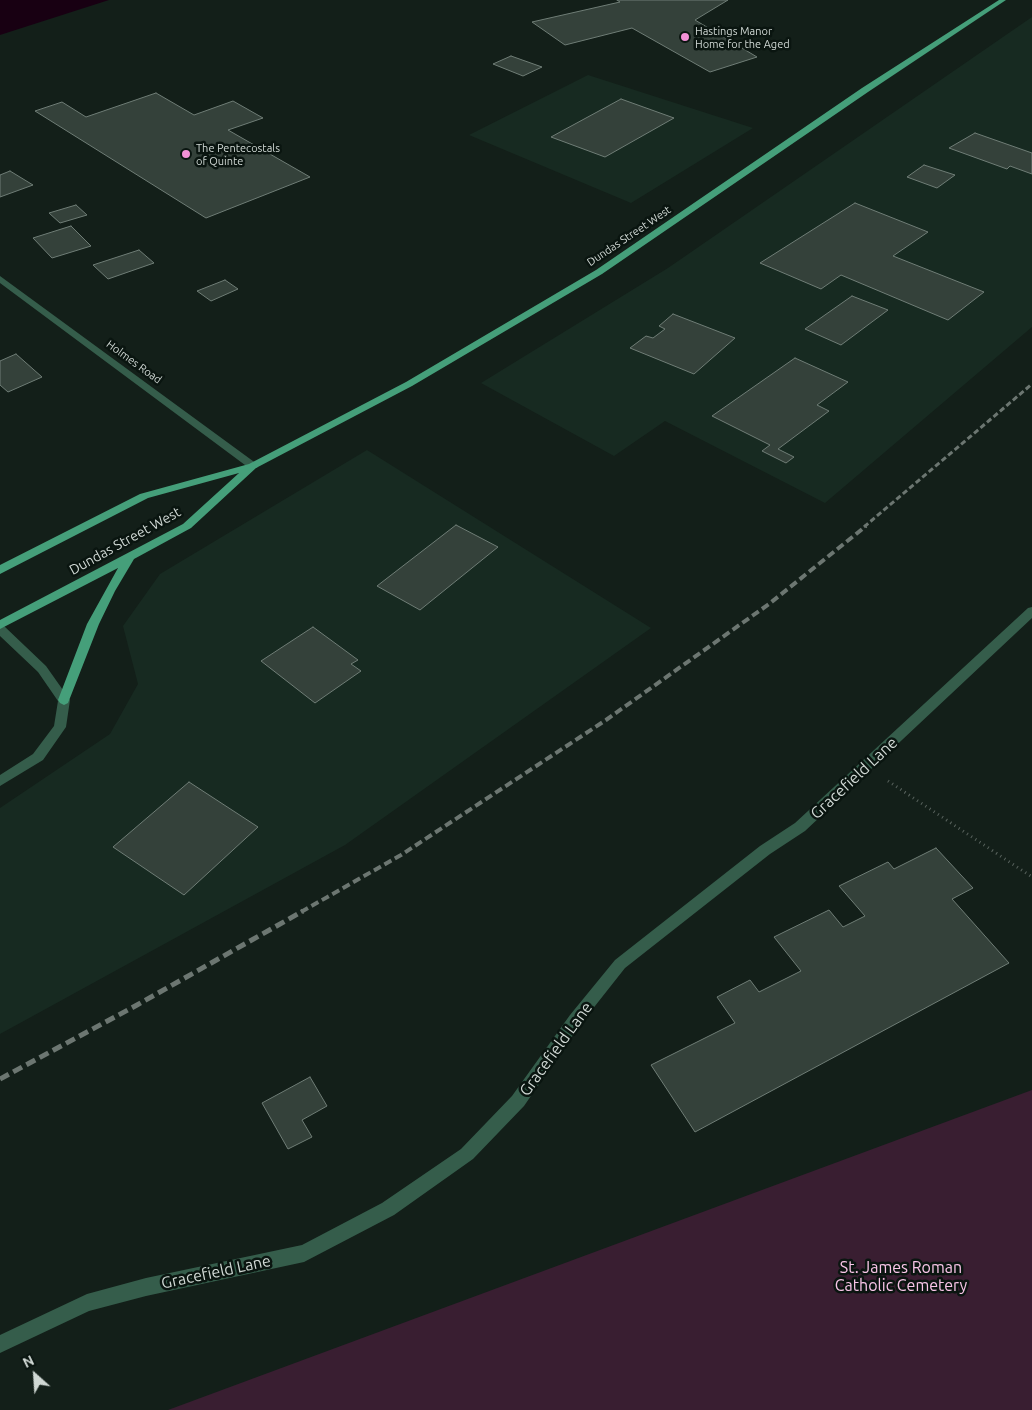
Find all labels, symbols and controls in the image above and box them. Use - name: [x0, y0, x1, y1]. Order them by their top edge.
- place label: Hastings Manor Home for the Aged: [695, 24, 790, 50]
- marker: Hastings Manor Home for the Aged: [679, 31, 691, 43]
- place label: The Pentecostals of Quinte: [196, 141, 280, 167]
- marker: The Pentecostals of Quinte: [180, 148, 192, 160]
- street label: Dundas Street West: [585, 203, 673, 269]
- street label: Holmes Road: [104, 337, 164, 387]
- street label: Dundas Street West: [66, 503, 184, 579]
- street label: Gracefield Lane: [807, 733, 901, 823]
- street label: Gracefield Lane: [515, 998, 597, 1100]
- street label: Gracefield Lane: [159, 1251, 273, 1293]
- park label: St. James Roman Catholic Cemetery: [835, 1258, 967, 1296]
- north arrow: [10, 1350, 60, 1400]
- text: N: [20, 1352, 37, 1371]

